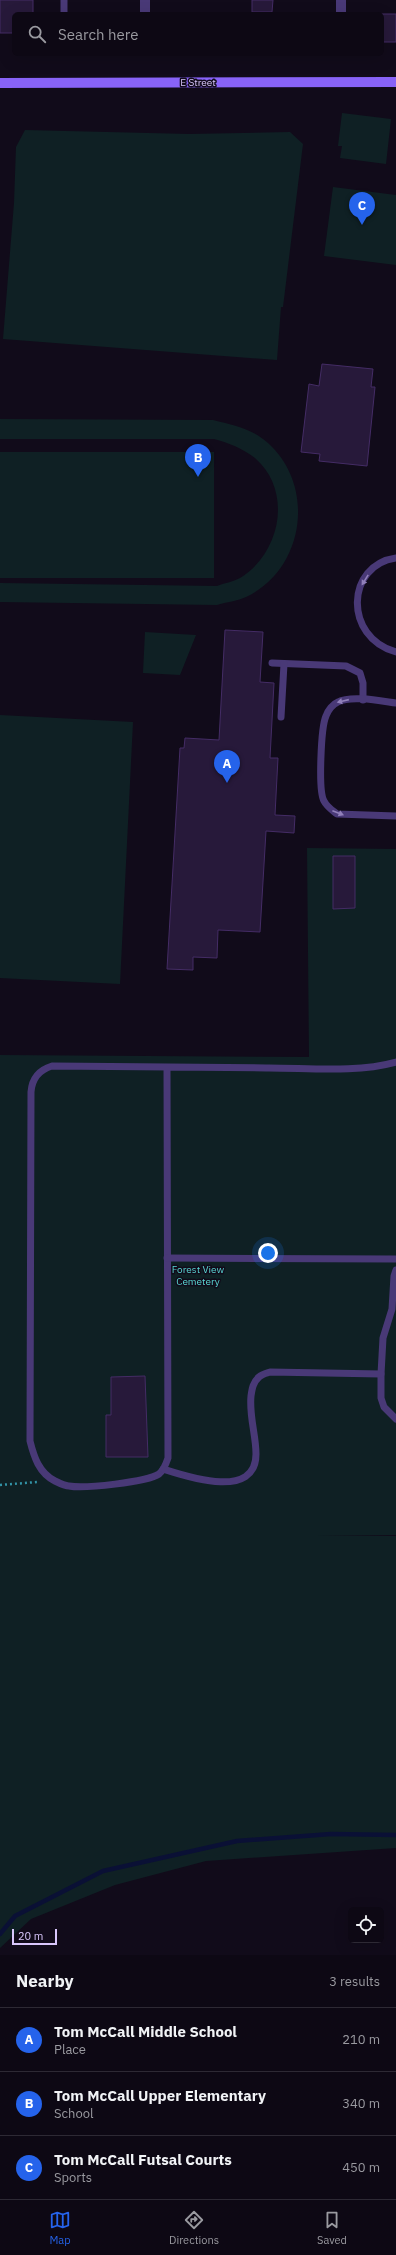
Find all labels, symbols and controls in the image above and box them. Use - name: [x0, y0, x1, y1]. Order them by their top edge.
- search box: [12, 12, 384, 56]
- icon: search: [26, 23, 48, 45]
- text: Search here: [58, 25, 138, 44]
- street label: E Street: [180, 76, 216, 89]
- pin: C: [349, 192, 375, 225]
- pin: B: [185, 444, 211, 477]
- one-way arrow: [362, 574, 369, 586]
- one-way arrow: [337, 698, 350, 704]
- pin: A: [214, 750, 240, 783]
- one-way arrow: [332, 809, 344, 816]
- your location: [258, 1243, 278, 1263]
- park label: Forest View Cemetery: [172, 1263, 225, 1288]
- map controls: [348, 1907, 384, 1943]
- button: locate: [348, 1907, 384, 1943]
- scale bar: [12, 1927, 57, 1946]
- text: 20 m: [18, 1929, 43, 1943]
- text: Nearby: [16, 1970, 74, 1992]
- text: 3 results: [329, 1973, 380, 1990]
- text: Tom McCall Middle School: [54, 2022, 237, 2041]
- text: A: [25, 2031, 33, 2048]
- text: 210 m: [342, 2031, 380, 2048]
- text: Place: [54, 2041, 86, 2058]
- text: Tom McCall Upper Elementary: [54, 2086, 266, 2105]
- text: B: [25, 2095, 33, 2112]
- text: 340 m: [342, 2095, 380, 2112]
- text: School: [54, 2105, 94, 2122]
- text: Tom McCall Futsal Courts: [54, 2150, 232, 2169]
- text: C: [25, 2159, 33, 2176]
- text: 450 m: [342, 2159, 380, 2176]
- text: Sports: [54, 2169, 92, 2186]
- tab: Map: [49, 2209, 71, 2247]
- tab: Directions: [169, 2209, 219, 2247]
- tab: Saved: [317, 2209, 347, 2247]

